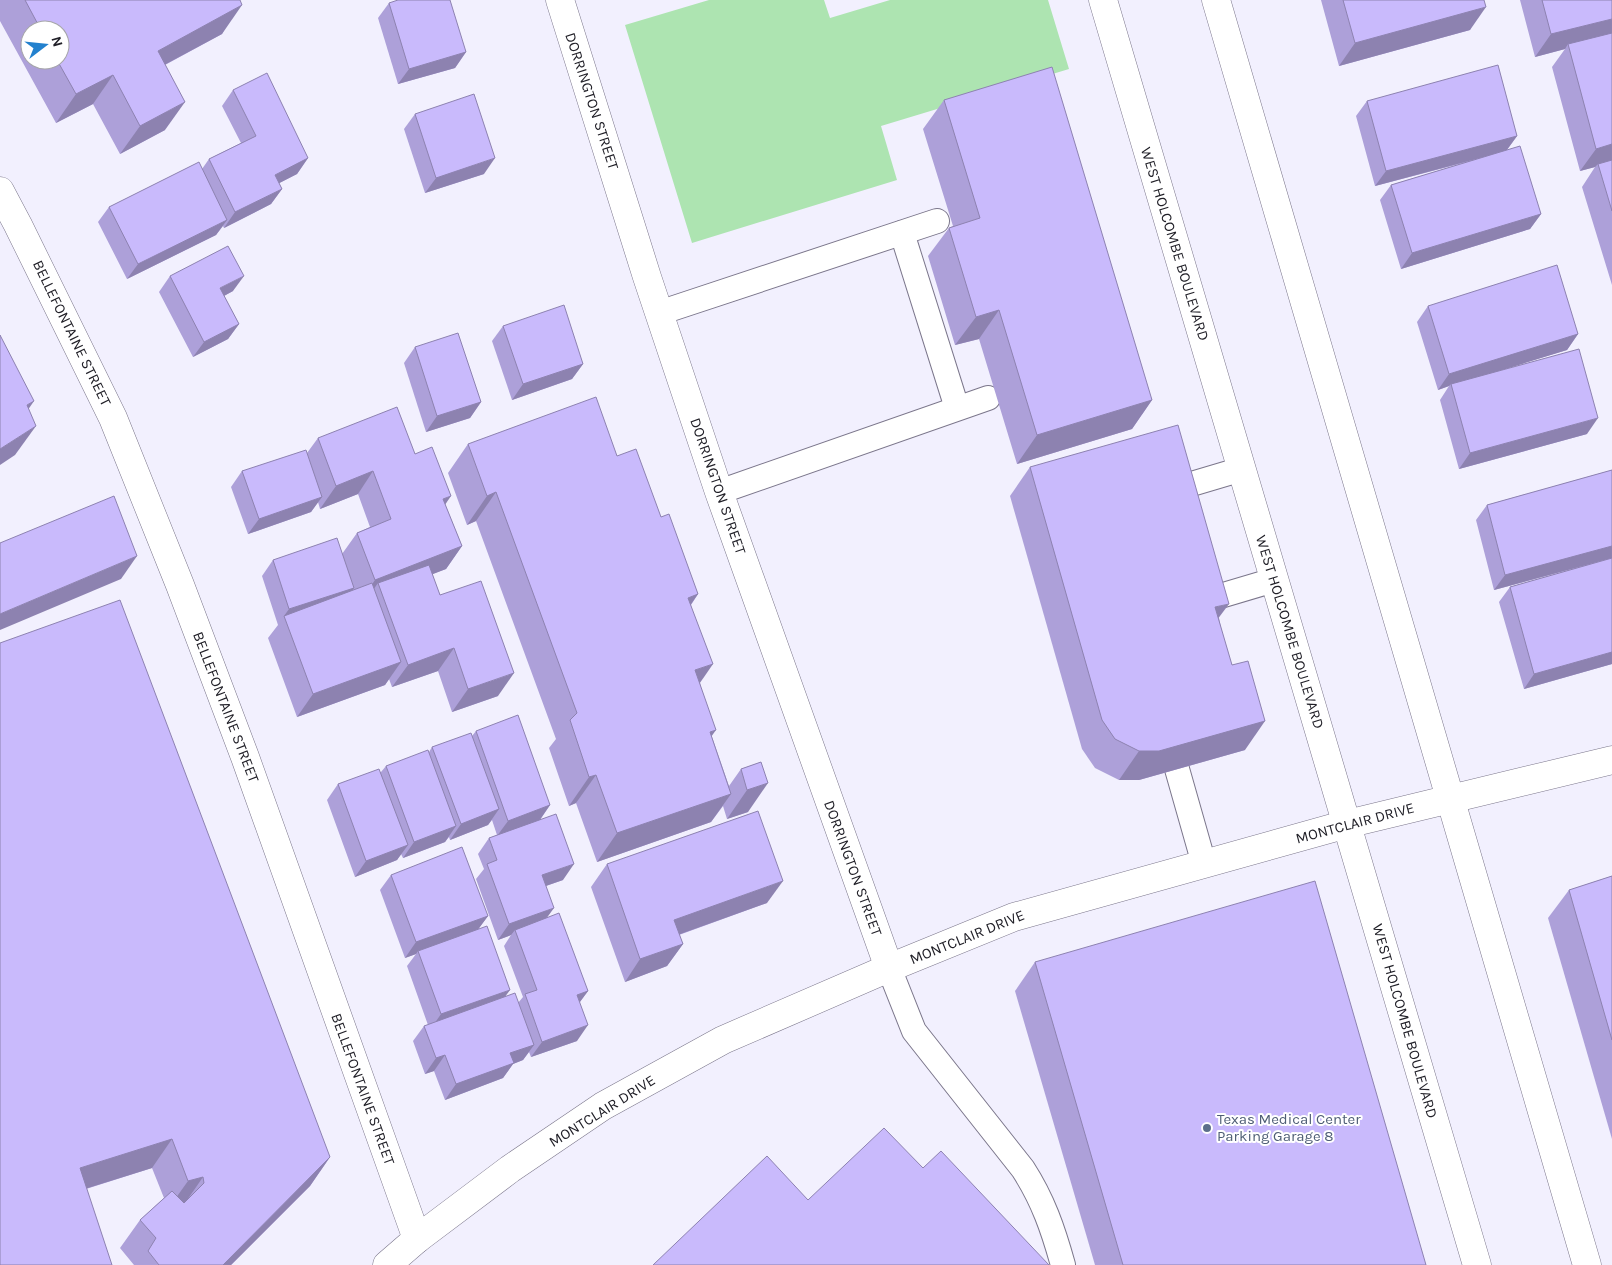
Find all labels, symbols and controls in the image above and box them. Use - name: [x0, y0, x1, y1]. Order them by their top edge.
- north arrow: [20, 20, 70, 70]
- street label: DORRINGTON STREET: [561, 30, 623, 172]
- text: N: [47, 34, 67, 49]
- street label: WEST HOLCOMBE BOULEVARD: [1137, 145, 1213, 343]
- street label: BELLEFONTAINE STREET: [29, 257, 115, 409]
- street label: DORRINGTON STREET: [686, 415, 750, 557]
- street label: WEST HOLCOMBE BOULEVARD: [1252, 533, 1328, 731]
- street label: BELLEFONTAINE STREET: [189, 629, 263, 785]
- street label: DORRINGTON STREET: [820, 798, 886, 939]
- street label: MONTCLAIR DRIVE: [1294, 799, 1416, 847]
- street label: MONTCLAIR DRIVE: [907, 906, 1027, 968]
- street label: WEST HOLCOMBE BOULEVARD: [1369, 922, 1441, 1120]
- street label: BELLEFONTAINE STREET: [327, 1011, 399, 1168]
- street label: MONTCLAIR DRIVE: [545, 1071, 659, 1151]
- place label: Texas Medical Center Parking Garage 8: [1217, 1110, 1361, 1145]
- marker: Texas Medical Center Parking Garage 8: [1201, 1122, 1213, 1134]

